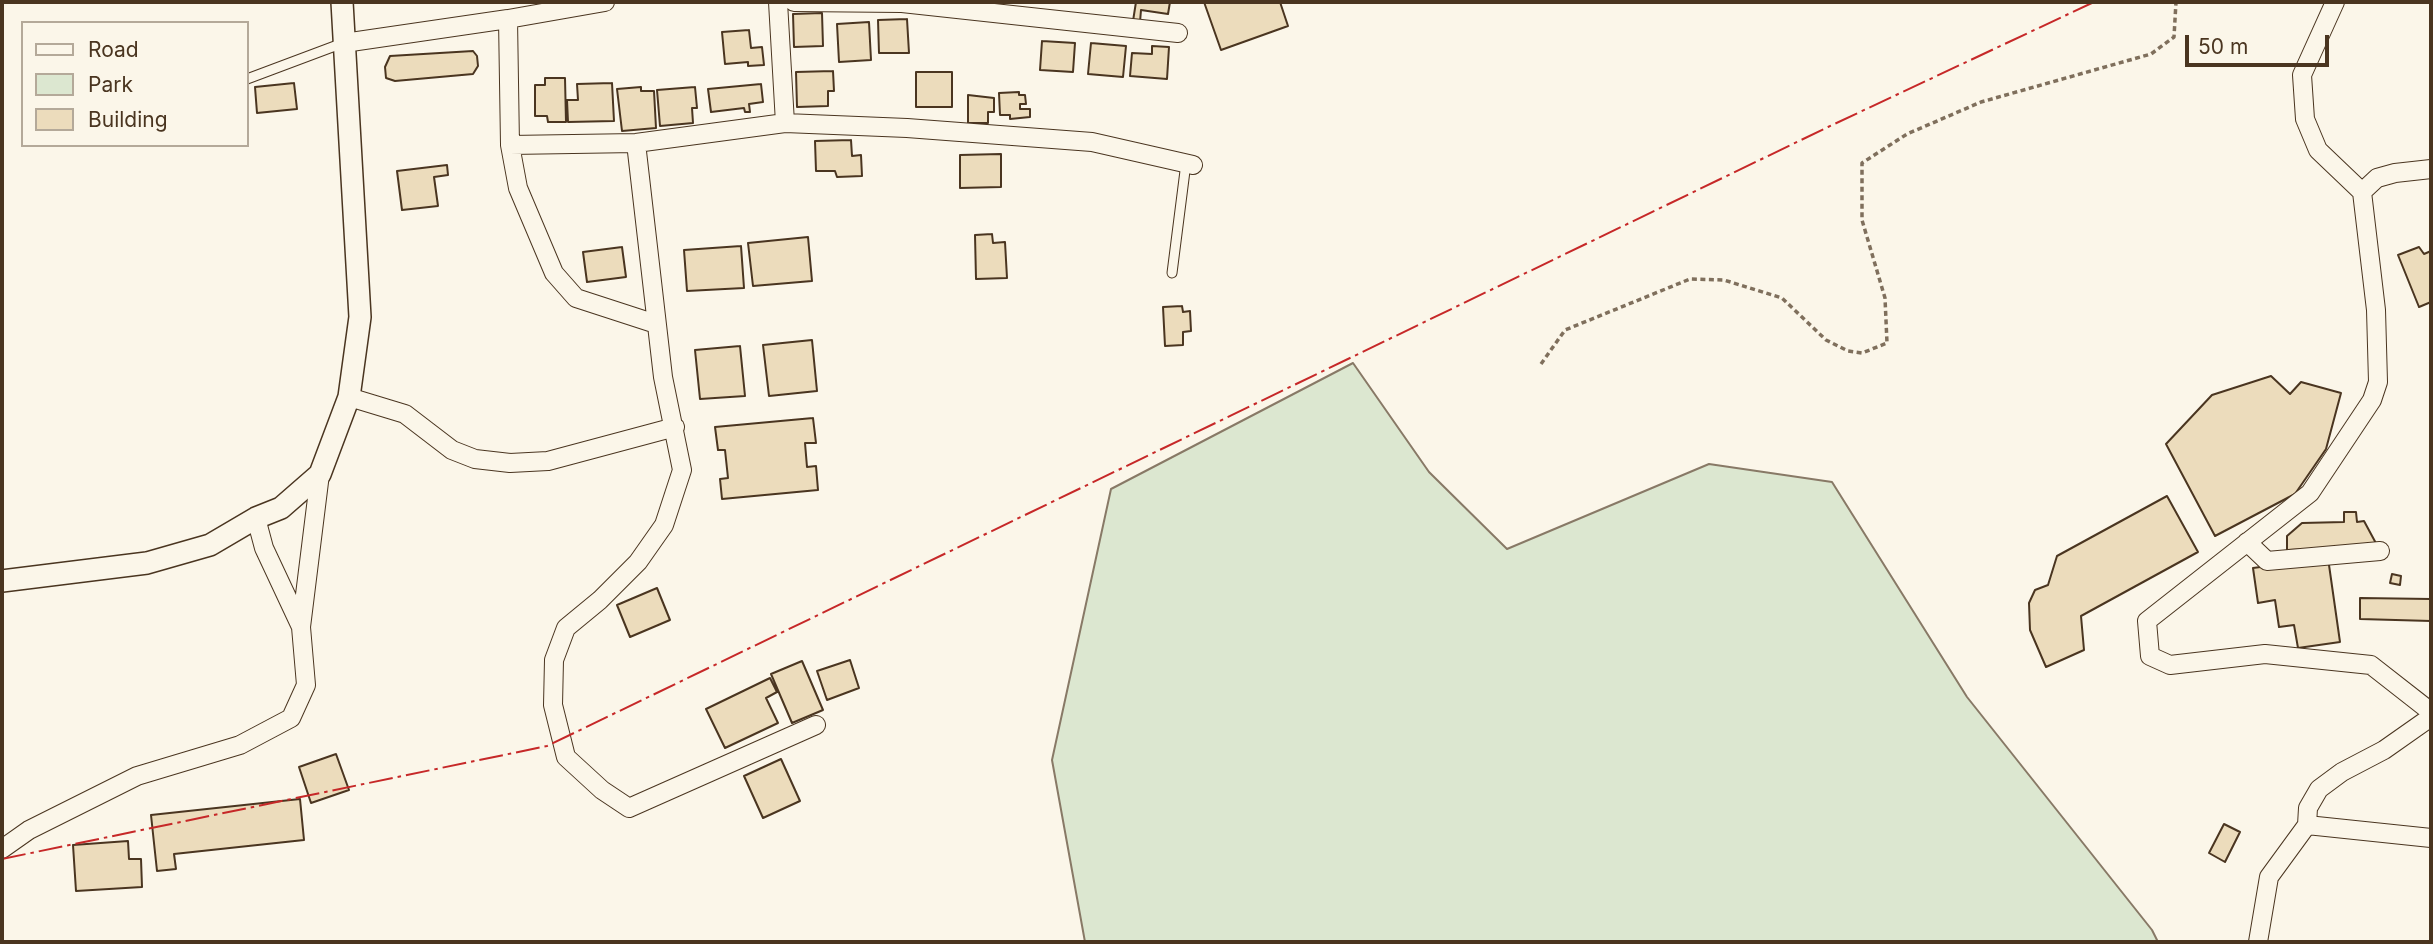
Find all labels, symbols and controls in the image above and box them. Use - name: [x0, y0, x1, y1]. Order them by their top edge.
- legend: [21, 21, 248, 147]
- scale bar: [2188, 21, 2332, 65]
- text: 50 m: [2198, 34, 2248, 59]
- text: Road: [88, 37, 139, 62]
- text: Park: [88, 72, 133, 97]
- text: Building: [88, 107, 168, 132]

